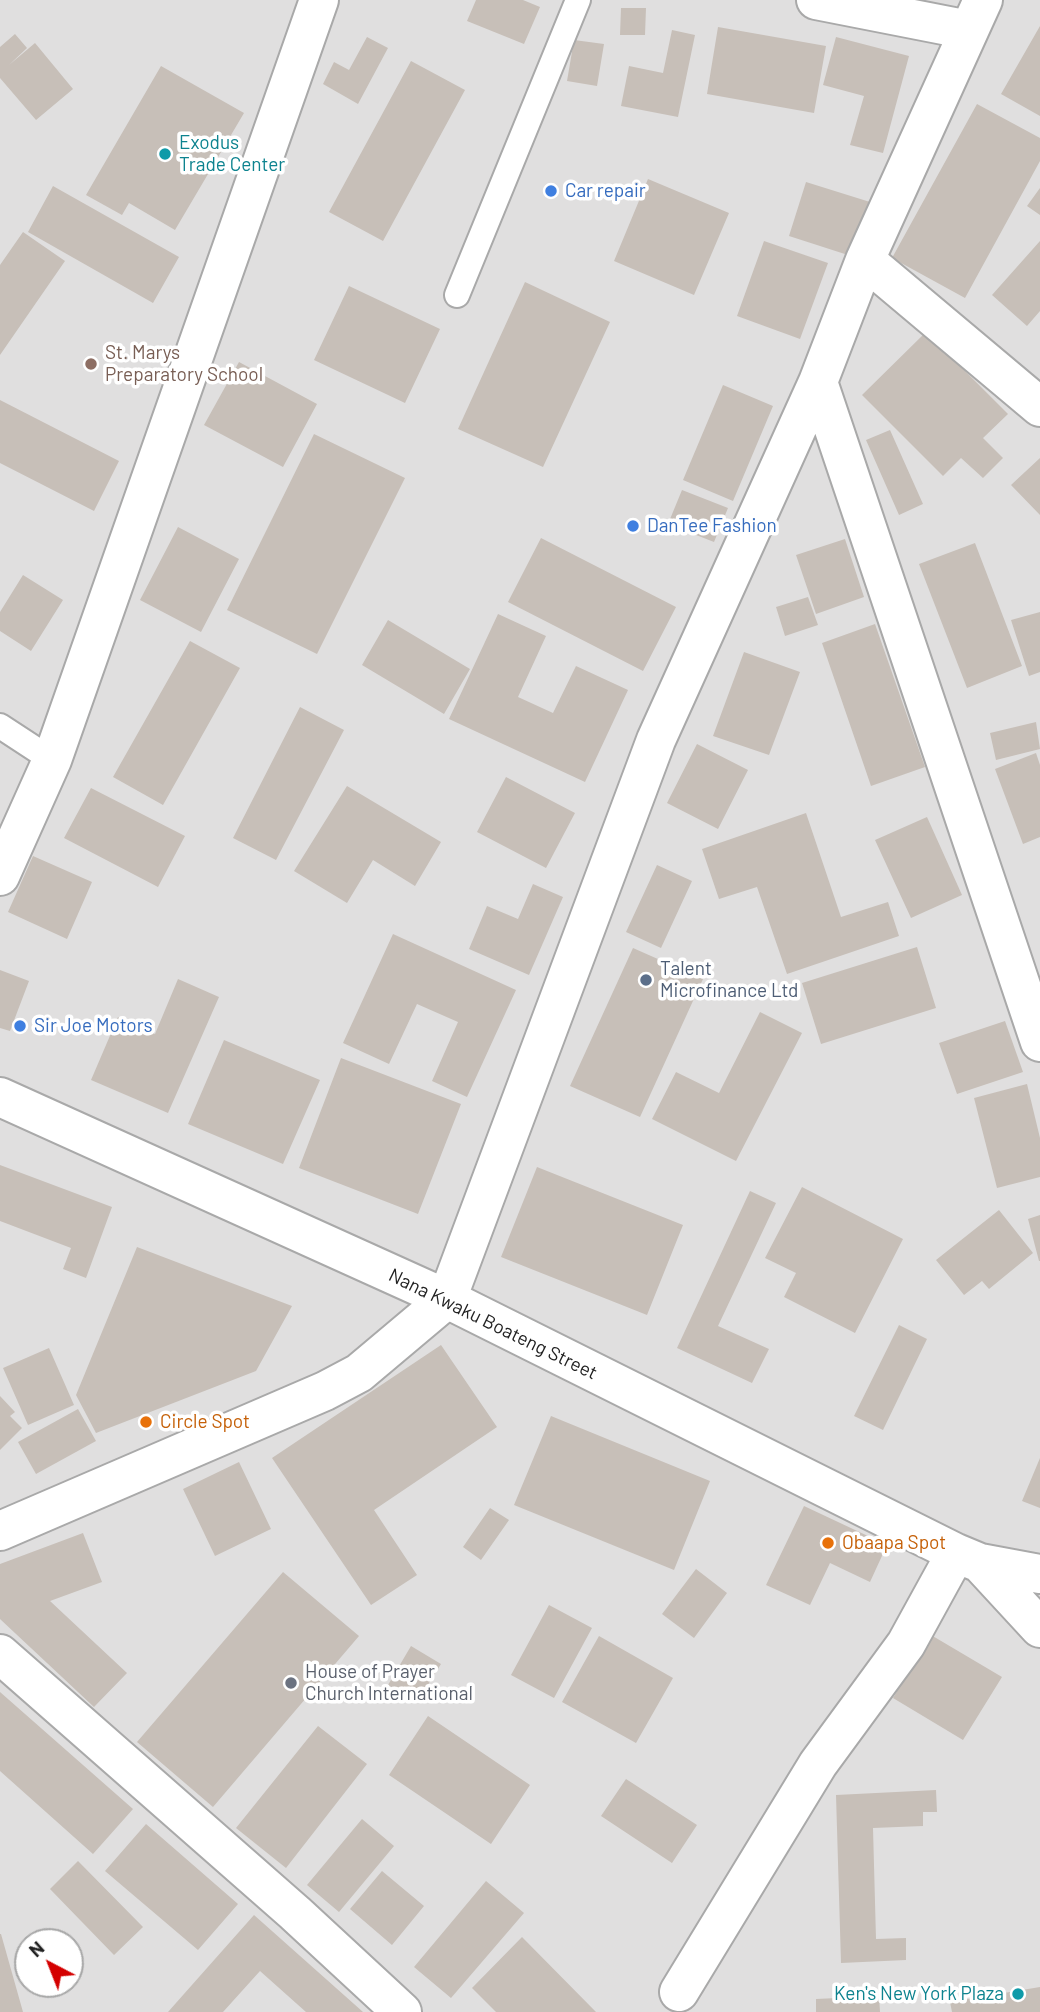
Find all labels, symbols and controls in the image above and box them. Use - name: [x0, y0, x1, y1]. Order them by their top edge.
- place label: Exodus Trade Center: [179, 132, 285, 176]
- marker: Exodus Trade Center: [157, 146, 173, 162]
- place label: Car repair: [565, 180, 646, 202]
- marker: Car repair: [543, 183, 559, 199]
- place label: St. Marys Preparatory School: [105, 342, 263, 386]
- marker: St. Marys Preparatory School: [83, 356, 99, 372]
- place label: DanTee Fashion: [647, 515, 777, 537]
- marker: DanTee Fashion: [625, 518, 641, 534]
- place label: Talent Microfinance Ltd: [660, 958, 798, 1002]
- marker: Talent Microfinance Ltd: [638, 972, 654, 988]
- place label: Sir Joe Motors: [34, 1015, 153, 1037]
- marker: Sir Joe Motors: [12, 1018, 28, 1034]
- street label: Nana Kwaku Boateng Street: [385, 1264, 601, 1384]
- place label: Circle Spot: [160, 1411, 250, 1433]
- marker: Circle Spot: [138, 1414, 154, 1430]
- place label: Obaapa Spot: [842, 1532, 946, 1554]
- marker: Obaapa Spot: [820, 1535, 836, 1551]
- place label: House of Prayer Church International: [305, 1661, 473, 1705]
- marker: House of Prayer Church International: [283, 1675, 299, 1691]
- north arrow: [14, 1928, 84, 1998]
- text: N: [24, 1936, 48, 1961]
- place label: Ken's New York Plaza: [834, 1983, 1004, 2005]
- marker: Ken's New York Plaza: [1010, 1986, 1026, 2002]

